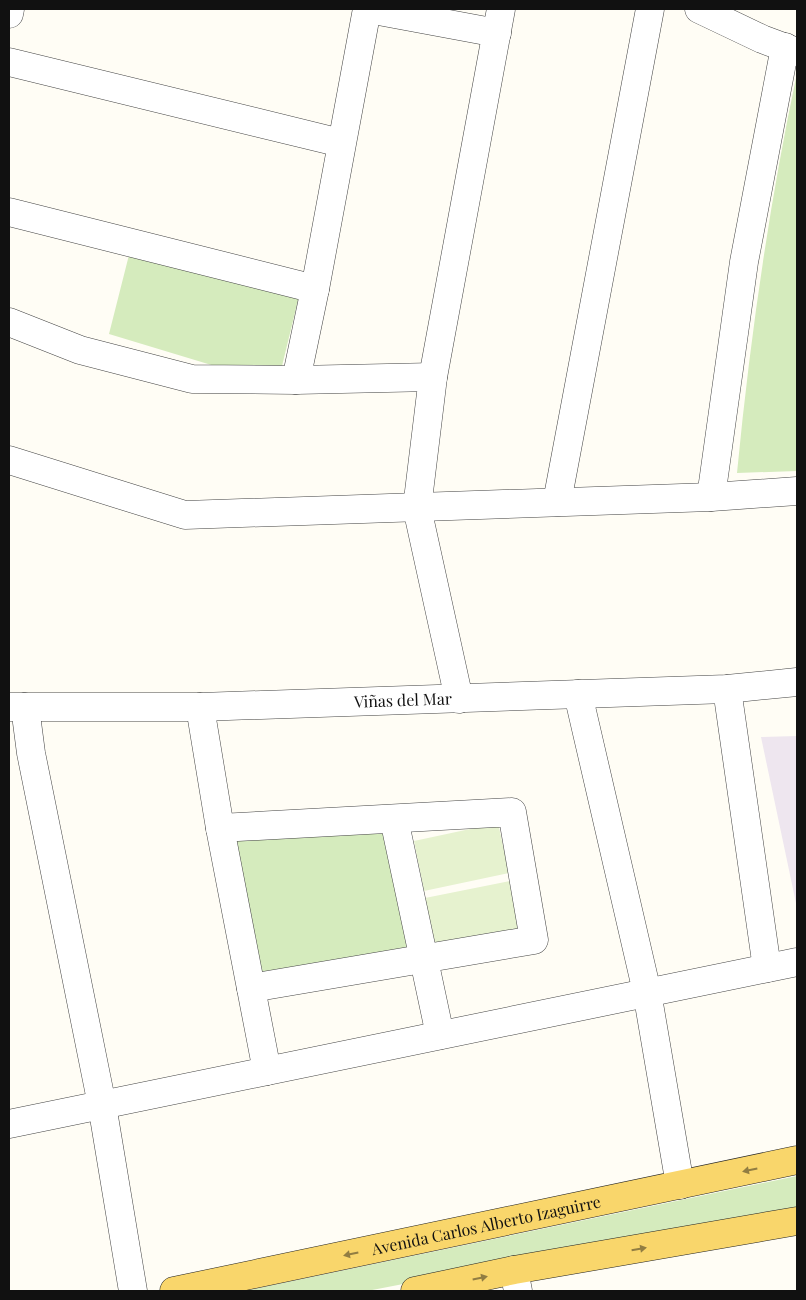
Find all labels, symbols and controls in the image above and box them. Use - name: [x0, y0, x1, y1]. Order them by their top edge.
- street label: Viñas del Mar: [353, 687, 452, 712]
- one-way arrow: [742, 1166, 757, 1174]
- street label: Avenida Carlos Alberto Izaguirre: [369, 1191, 603, 1259]
- one-way arrow: [632, 1244, 648, 1252]
- one-way arrow: [343, 1250, 358, 1258]
- one-way arrow: [472, 1273, 488, 1281]

